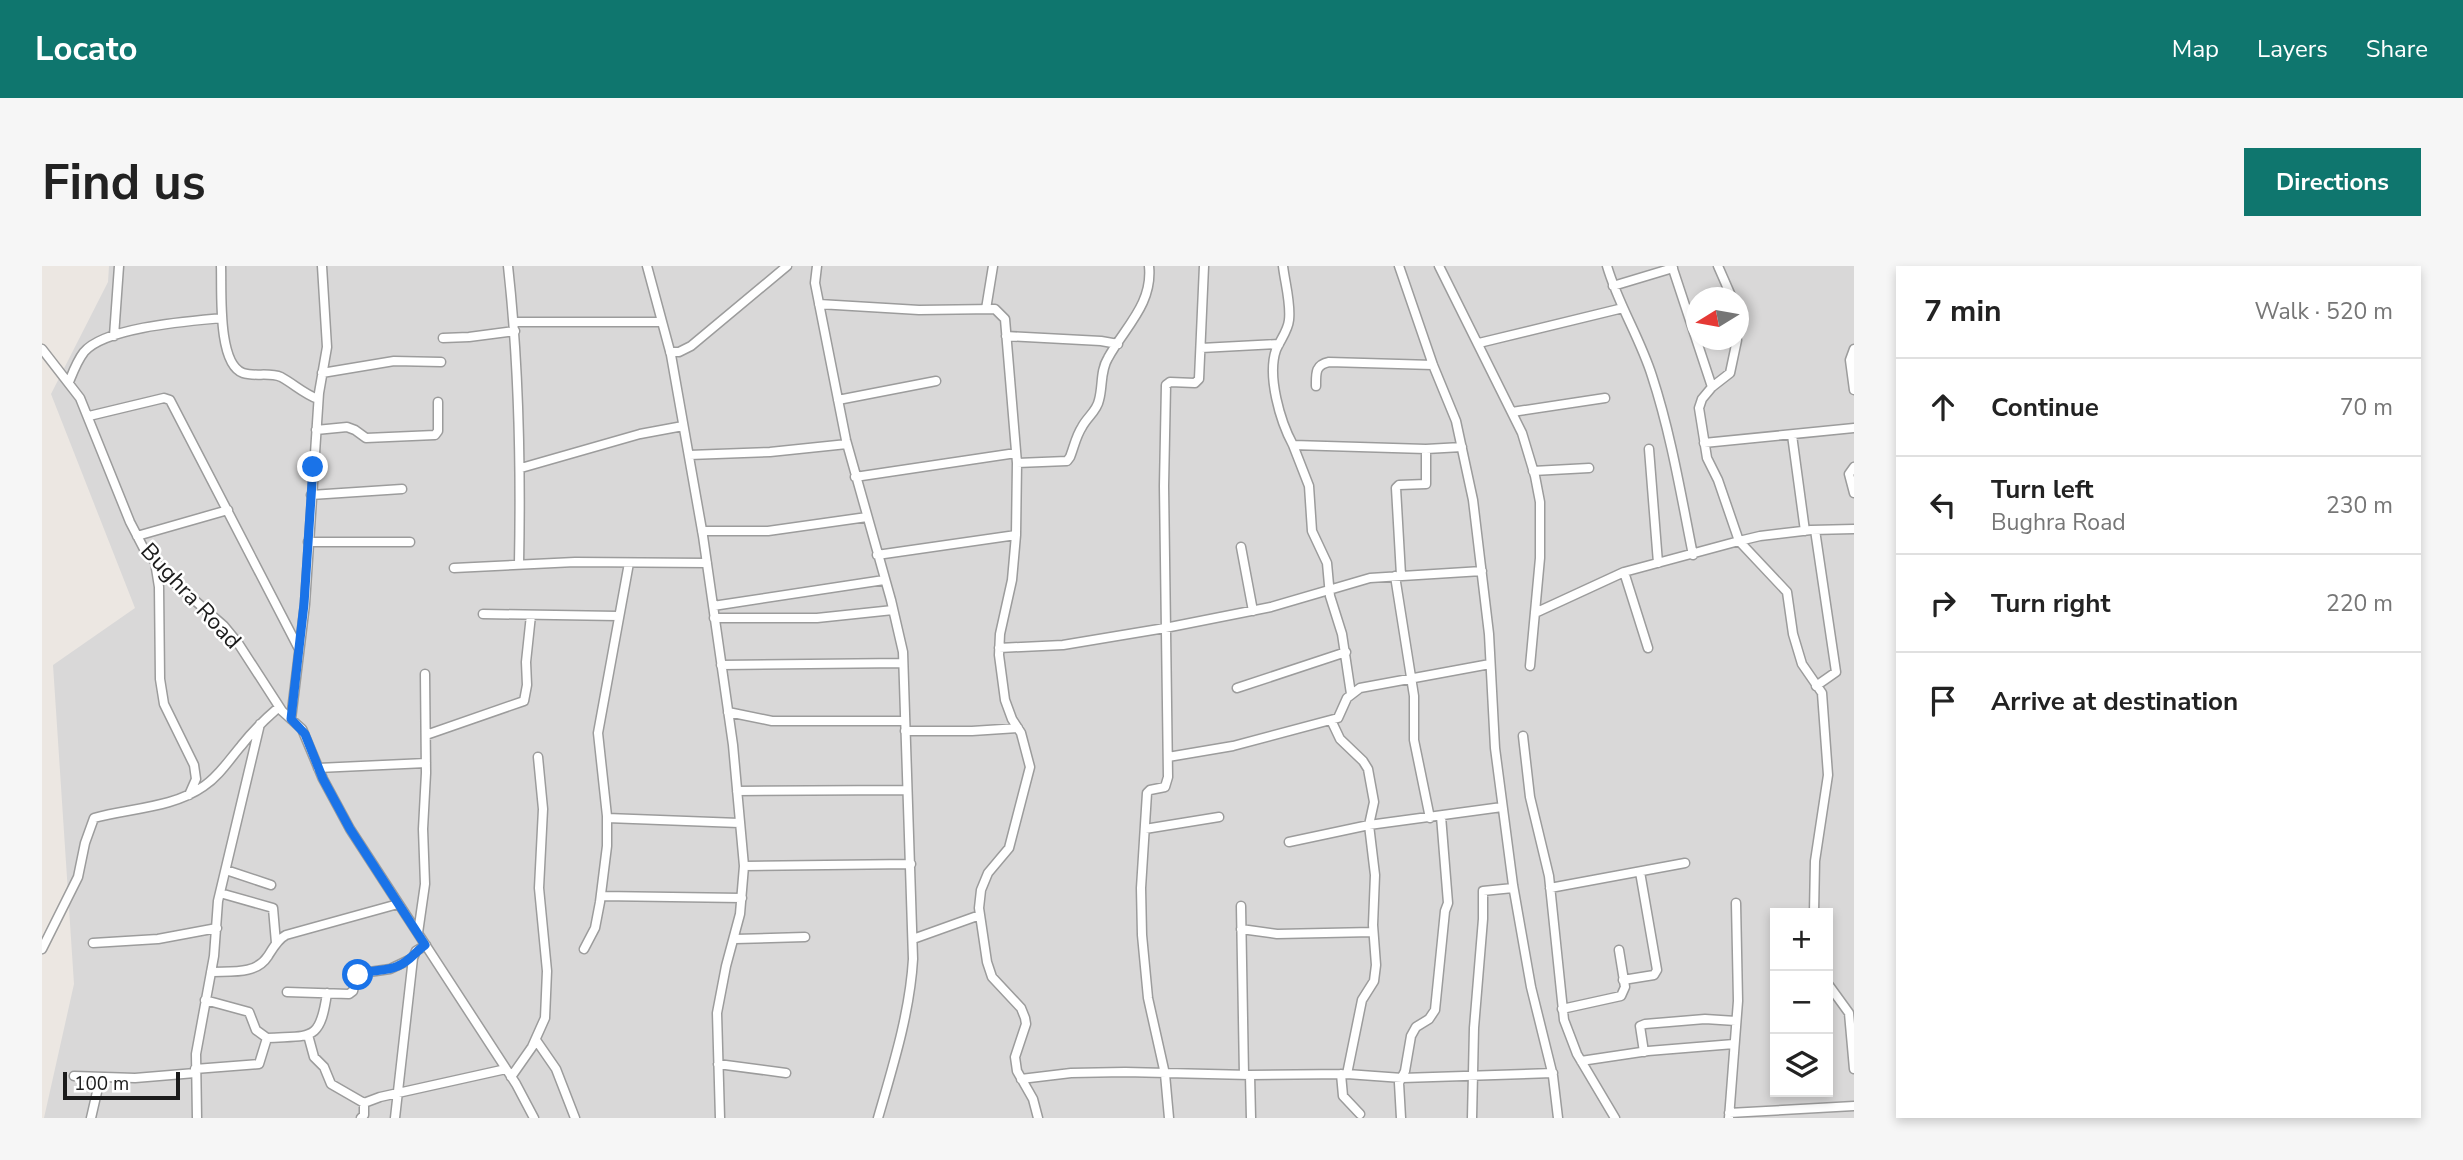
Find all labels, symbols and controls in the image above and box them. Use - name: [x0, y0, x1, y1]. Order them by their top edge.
- text: Locato: [35, 27, 137, 72]
- text: Map: [2172, 33, 2219, 65]
- text: Layers: [2257, 33, 2328, 65]
- text: Share: [2366, 33, 2428, 65]
- button: Directions: [2244, 148, 2421, 216]
- text: Find us: [42, 149, 206, 216]
- north arrow: [1686, 287, 1749, 350]
- text: 7 min: [1924, 291, 2002, 332]
- text: Walk · 520 m: [2254, 296, 2393, 327]
- icon: ahead: [1924, 388, 1962, 426]
- text: Continue: [1991, 390, 2099, 425]
- text: 70 m: [2340, 392, 2393, 423]
- route end: [297, 451, 328, 482]
- text: Turn left: [1991, 472, 2094, 507]
- icon: left: [1924, 486, 1962, 524]
- text: 230 m: [2326, 490, 2393, 521]
- text: Bughra Road: [1991, 507, 2126, 538]
- street label: Bughra Road: [134, 536, 248, 656]
- icon: right: [1924, 584, 1962, 622]
- text: Turn right: [1991, 586, 2110, 621]
- text: 220 m: [2326, 588, 2393, 619]
- icon: arrive: [1924, 682, 1962, 720]
- text: Arrive at destination: [1991, 684, 2238, 719]
- map controls: [1770, 908, 1833, 1097]
- button: +: [1770, 908, 1833, 971]
- route start: [342, 959, 373, 990]
- button: −: [1770, 971, 1833, 1034]
- button: layers: [1770, 1034, 1833, 1097]
- scale bar: [63, 1069, 180, 1101]
- text: 100 m: [74, 1071, 129, 1097]

